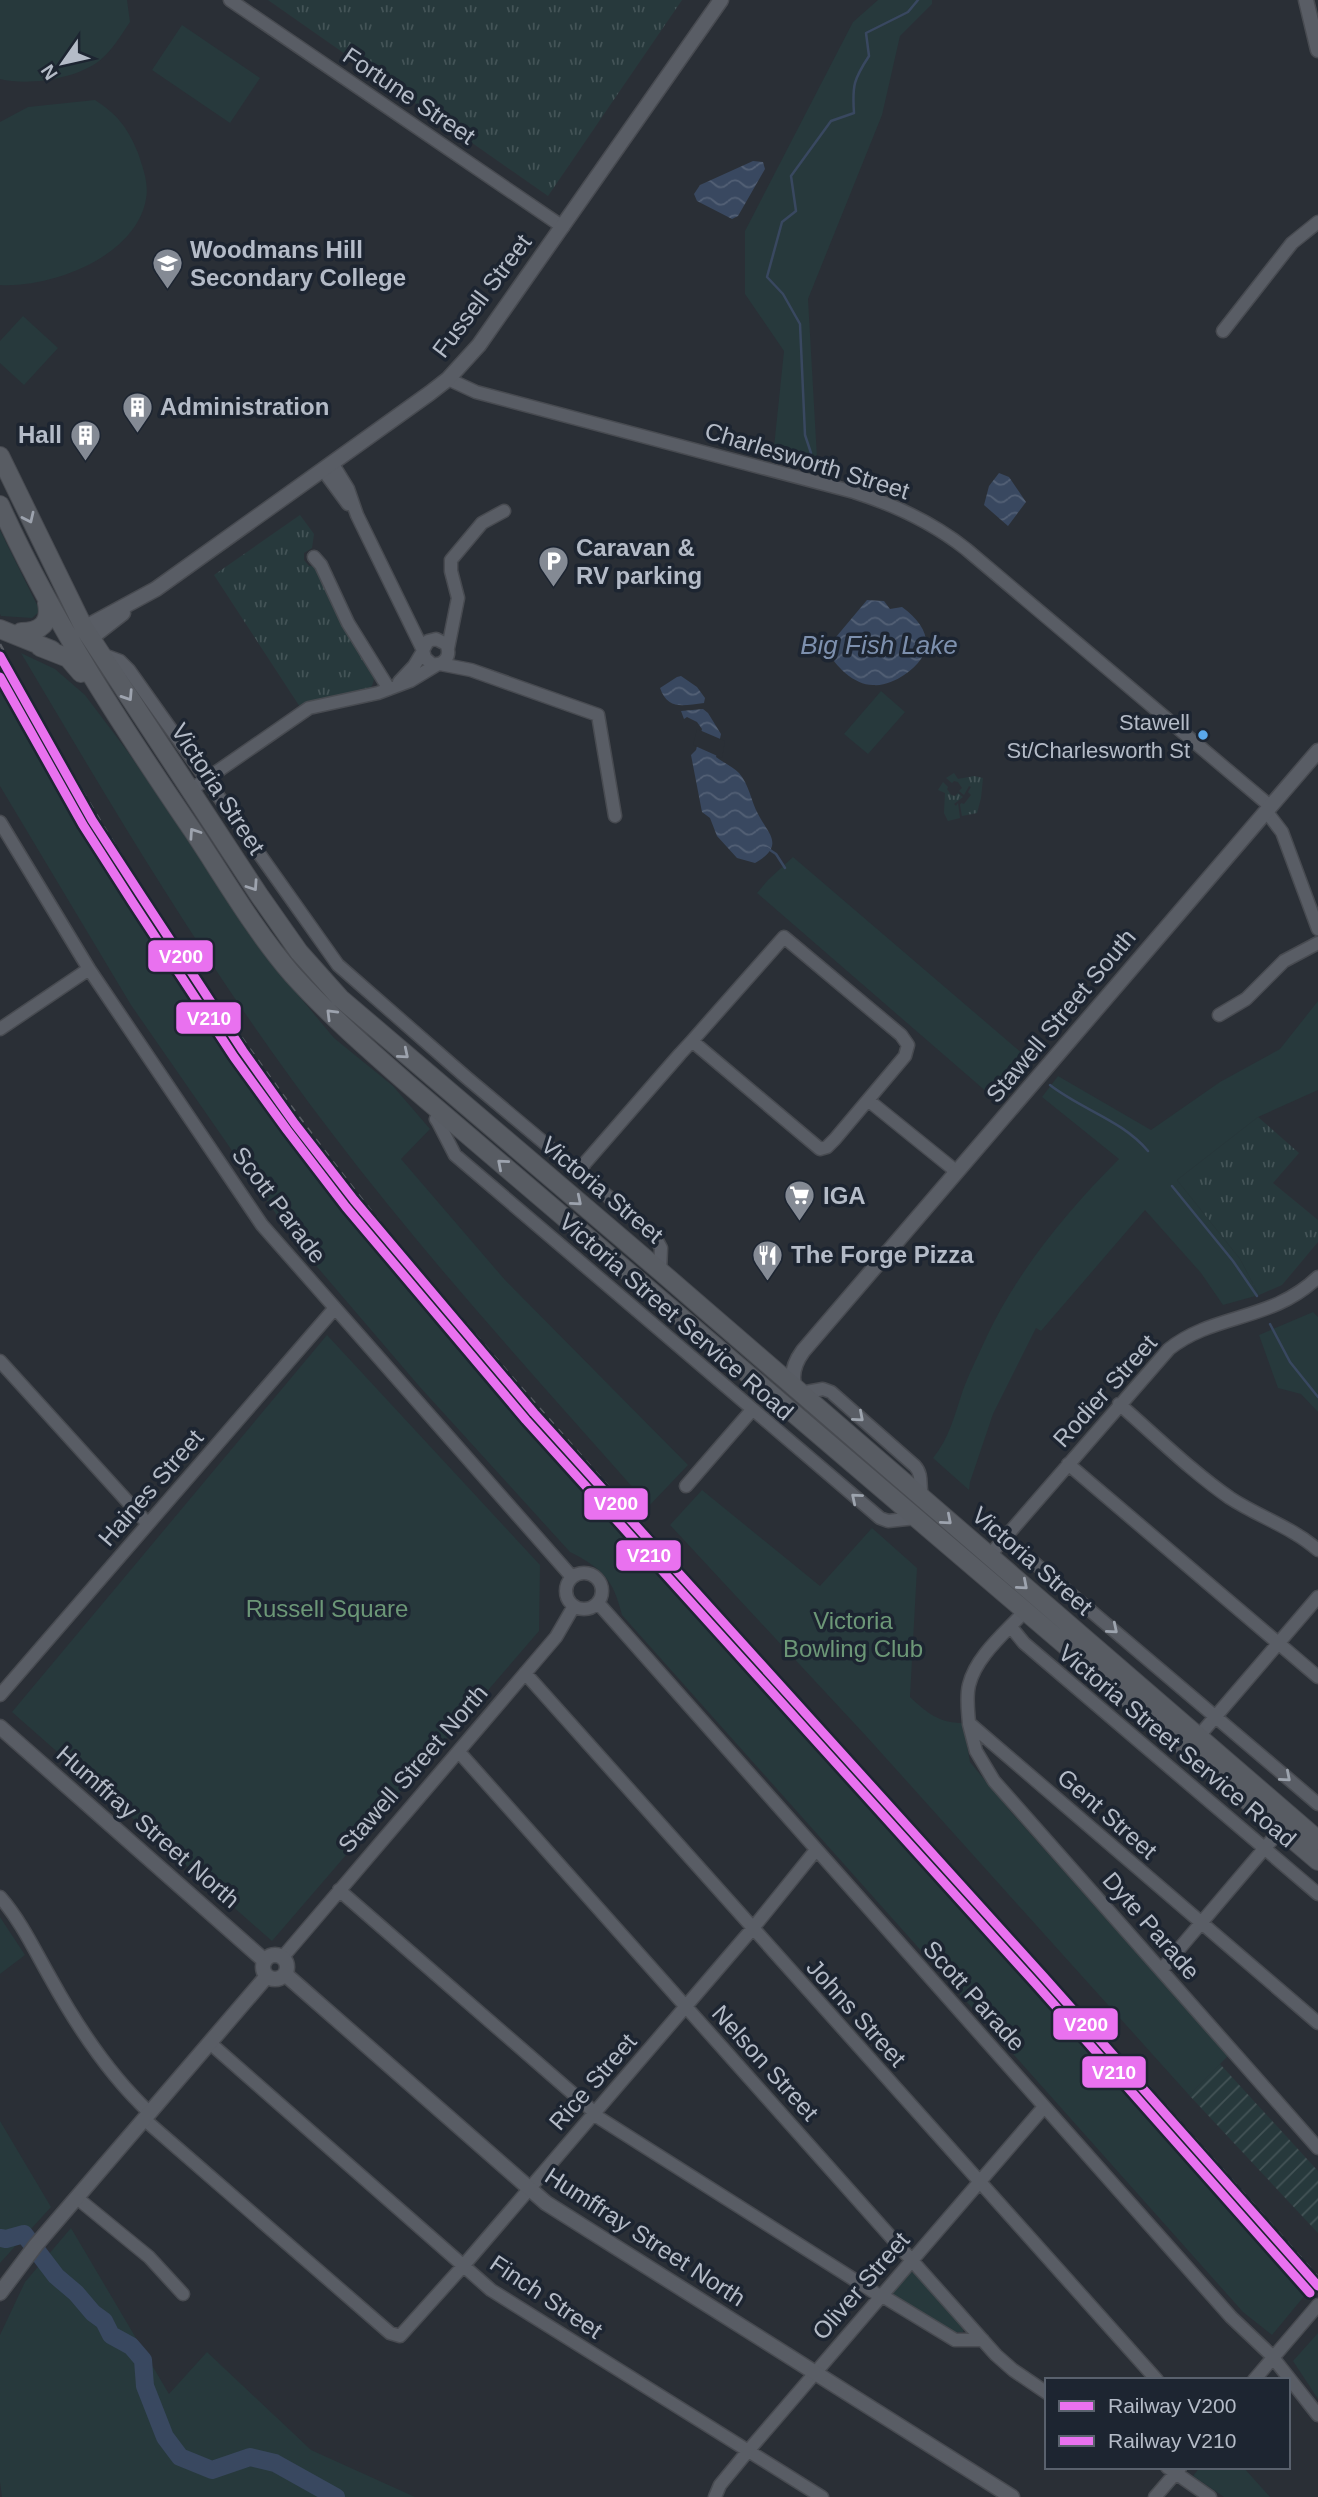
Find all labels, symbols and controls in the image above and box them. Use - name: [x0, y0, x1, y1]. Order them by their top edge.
- north arrow: [28, 28, 98, 98]
- street label: Fortune Street: [338, 41, 481, 150]
- text: N: [37, 61, 62, 84]
- street label: Fussell Street: [427, 229, 537, 362]
- place label: Woodmans Hill Secondary College: [190, 236, 406, 291]
- school or university icon: Woodmans Hill Secondary College: [150, 247, 184, 291]
- building icon: Administration: [120, 390, 154, 434]
- place label: Administration: [160, 393, 329, 420]
- street label: Charlesworth Street: [702, 417, 913, 505]
- building icon: Hall: [68, 418, 102, 462]
- place label: Hall: [18, 421, 62, 448]
- one-way arrow: [21, 511, 35, 523]
- place label: Caravan & RV parking: [576, 534, 702, 589]
- parking icon: Caravan & RV parking: [536, 545, 570, 589]
- water label: Big Fish Lake: [800, 630, 958, 660]
- one-way arrow: [120, 688, 133, 701]
- place label: Stawell St/Charlesworth St: [1007, 710, 1190, 763]
- street label: Victoria Street: [166, 718, 271, 859]
- marker: Stawell St/Charlesworth St: [1196, 728, 1210, 742]
- one-way arrow: [189, 828, 202, 841]
- one-way arrow: [244, 878, 257, 891]
- street label: Stawell Street South: [980, 924, 1141, 1108]
- line badge: V200: [147, 939, 214, 973]
- text: V200: [159, 946, 203, 967]
- line badge: V210: [175, 1001, 242, 1035]
- text: V210: [187, 1008, 231, 1029]
- one-way arrow: [326, 1010, 339, 1023]
- one-way arrow: [395, 1046, 408, 1058]
- street label: Victoria Street: [536, 1131, 669, 1248]
- street label: Scott Parade: [227, 1141, 332, 1268]
- one-way arrow: [498, 1160, 511, 1172]
- supermarket icon: IGA: [783, 1179, 817, 1223]
- place label: IGA: [823, 1182, 866, 1209]
- one-way arrow: [569, 1193, 582, 1205]
- street label: Victoria Street Service Road: [554, 1208, 799, 1426]
- restaurant icon: The Forge Pizza: [751, 1238, 785, 1282]
- place label: The Forge Pizza: [791, 1241, 974, 1268]
- street label: Rodier Street: [1047, 1329, 1162, 1452]
- one-way arrow: [851, 1409, 864, 1421]
- street label: Haines Street: [93, 1424, 209, 1551]
- line badge: V200: [583, 1487, 649, 1521]
- text: V200: [594, 1493, 638, 1514]
- one-way arrow: [852, 1494, 865, 1506]
- street label: Victoria Street: [967, 1501, 1098, 1620]
- one-way arrow: [939, 1512, 952, 1524]
- line badge: V210: [615, 1539, 682, 1572]
- text: V210: [627, 1545, 671, 1566]
- one-way arrow: [1014, 1577, 1027, 1589]
- park label: Russell Square: [246, 1595, 408, 1622]
- park label: Victoria Bowling Club: [783, 1607, 923, 1662]
- one-way arrow: [1105, 1621, 1118, 1634]
- street label: Victoria Street Service Road: [1053, 1639, 1301, 1853]
- street label: Stawell Street North: [332, 1679, 493, 1858]
- street label: Humffray Street North: [52, 1740, 245, 1913]
- street label: Gent Street: [1052, 1763, 1163, 1864]
- one-way arrow: [1278, 1769, 1291, 1781]
- street label: Dyte Parade: [1097, 1866, 1205, 1985]
- street label: Scott Parade: [918, 1935, 1031, 2056]
- street label: Johns Street: [801, 1954, 912, 2072]
- street label: Nelson Street: [707, 2000, 824, 2126]
- line badge: V200: [1052, 2007, 1119, 2041]
- text: V200: [1064, 2014, 1108, 2035]
- street label: Rice Street: [543, 2028, 642, 2135]
- line badge: V210: [1081, 2055, 1147, 2089]
- text: V210: [1092, 2062, 1136, 2083]
- street label: Humffray Street North: [540, 2162, 750, 2311]
- street label: Oliver Street: [807, 2226, 915, 2345]
- street label: Finch Street: [485, 2249, 608, 2344]
- legend: [1045, 2378, 1290, 2469]
- text: Railway V200: [1108, 2394, 1236, 2417]
- text: Railway V210: [1108, 2429, 1236, 2452]

